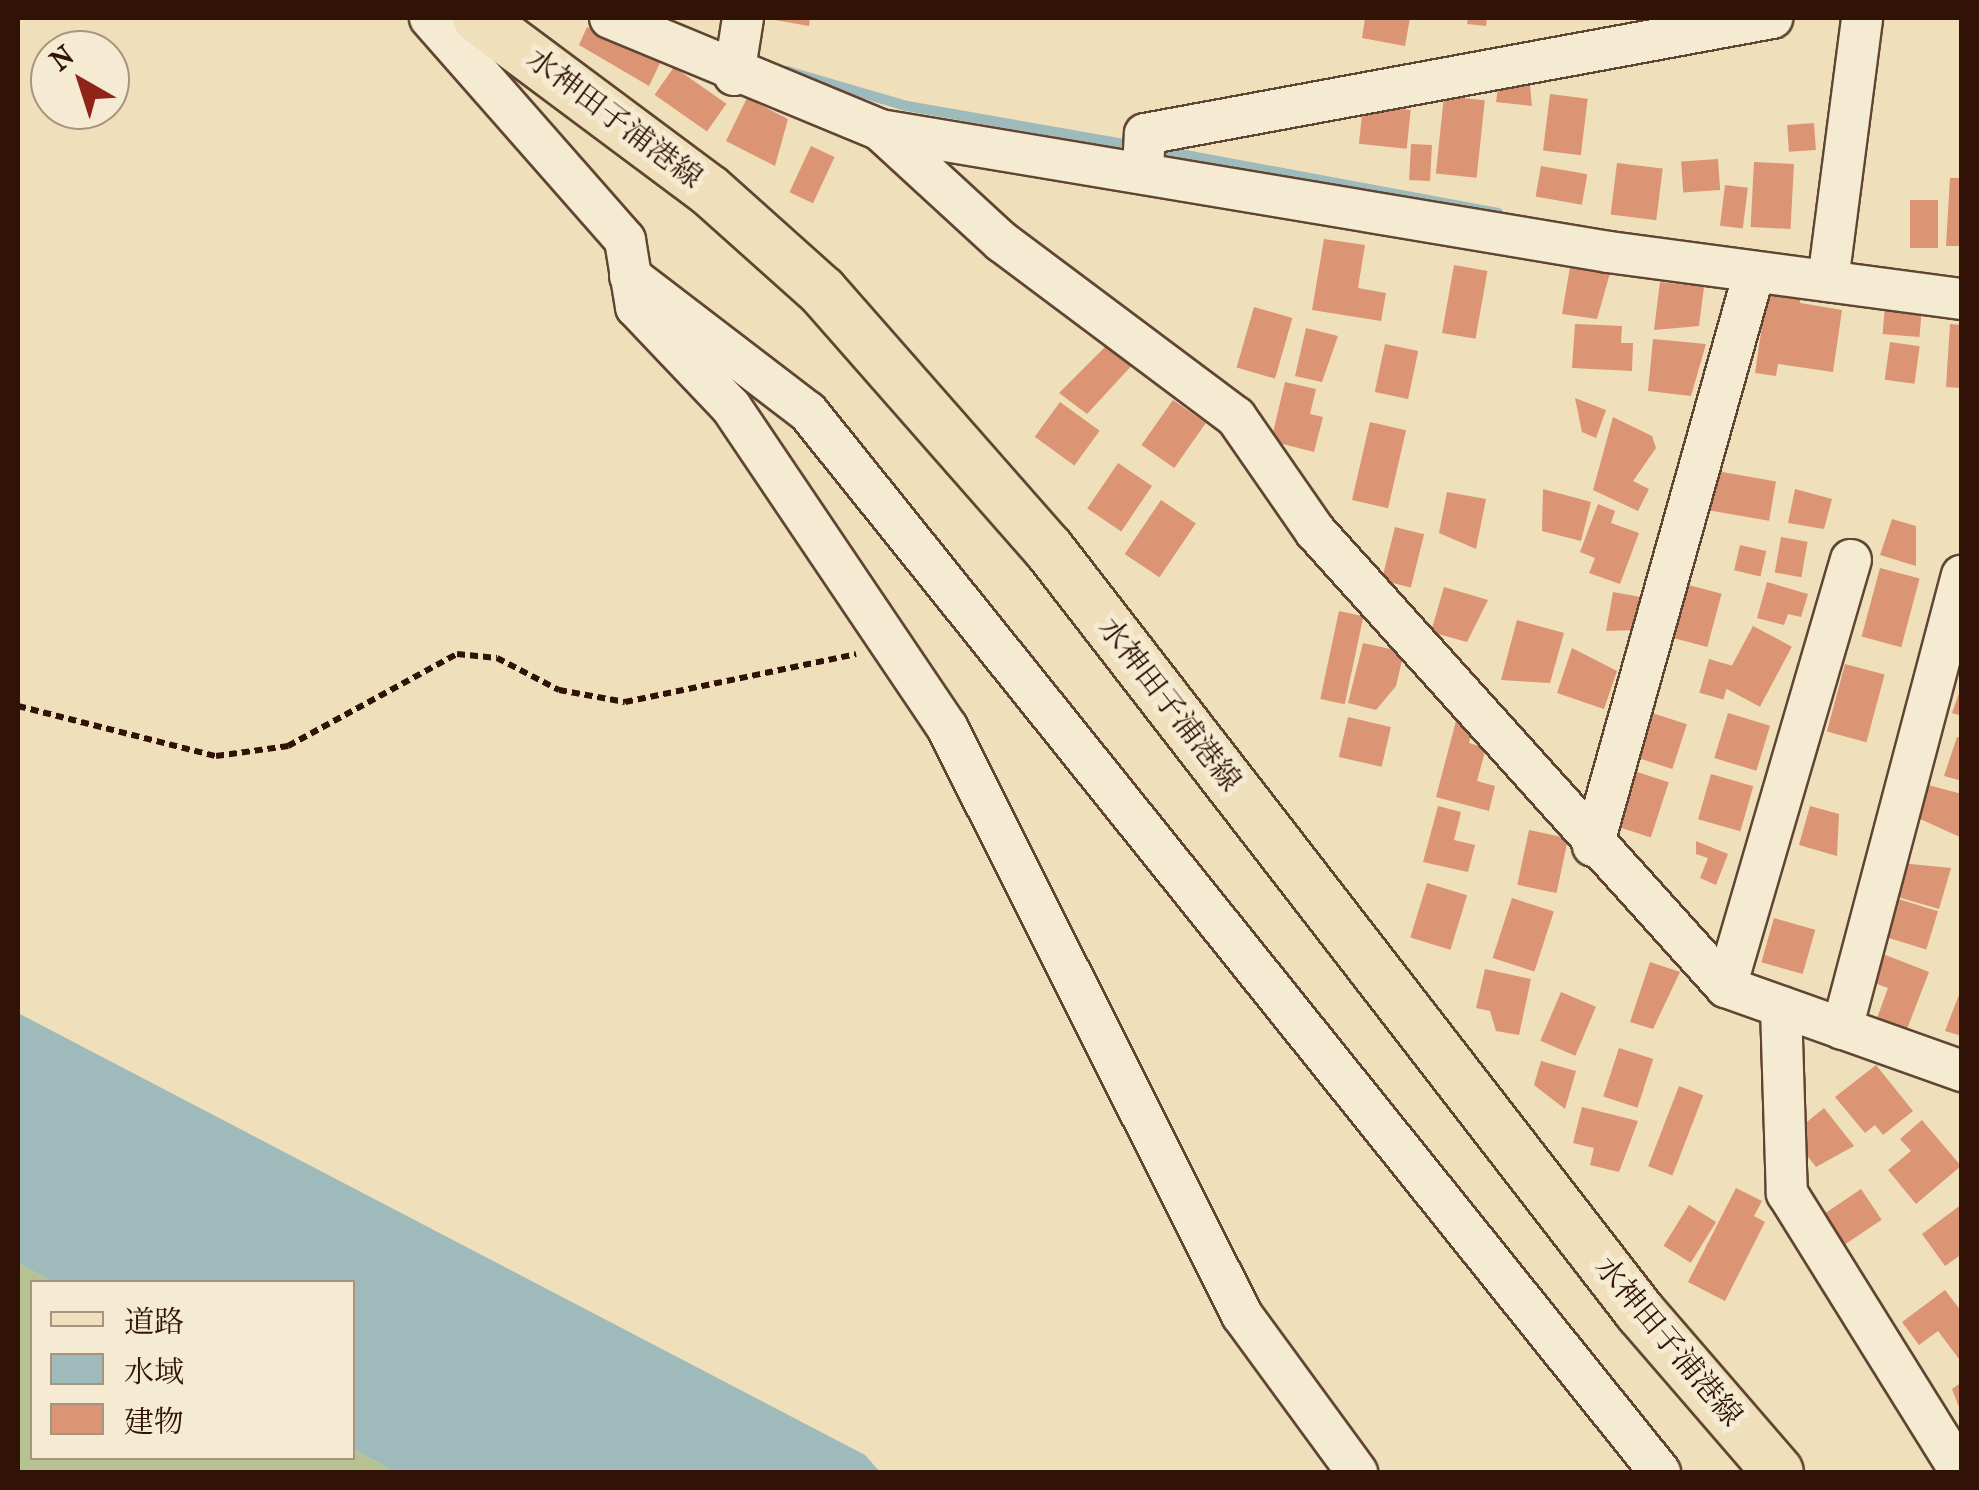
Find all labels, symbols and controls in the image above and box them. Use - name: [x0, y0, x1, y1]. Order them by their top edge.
- north arrow: [30, 30, 130, 130]
- text: N: [43, 38, 81, 77]
- street label: 水神田子浦港線: [519, 41, 709, 197]
- street label: 水神田子浦港線: [1090, 611, 1248, 799]
- street label: 水神田子浦港線: [1587, 1250, 1749, 1434]
- legend: [30, 1280, 355, 1460]
- text: 道路: [124, 1305, 184, 1340]
- text: 水域: [124, 1355, 184, 1390]
- text: 建物: [124, 1405, 184, 1440]

